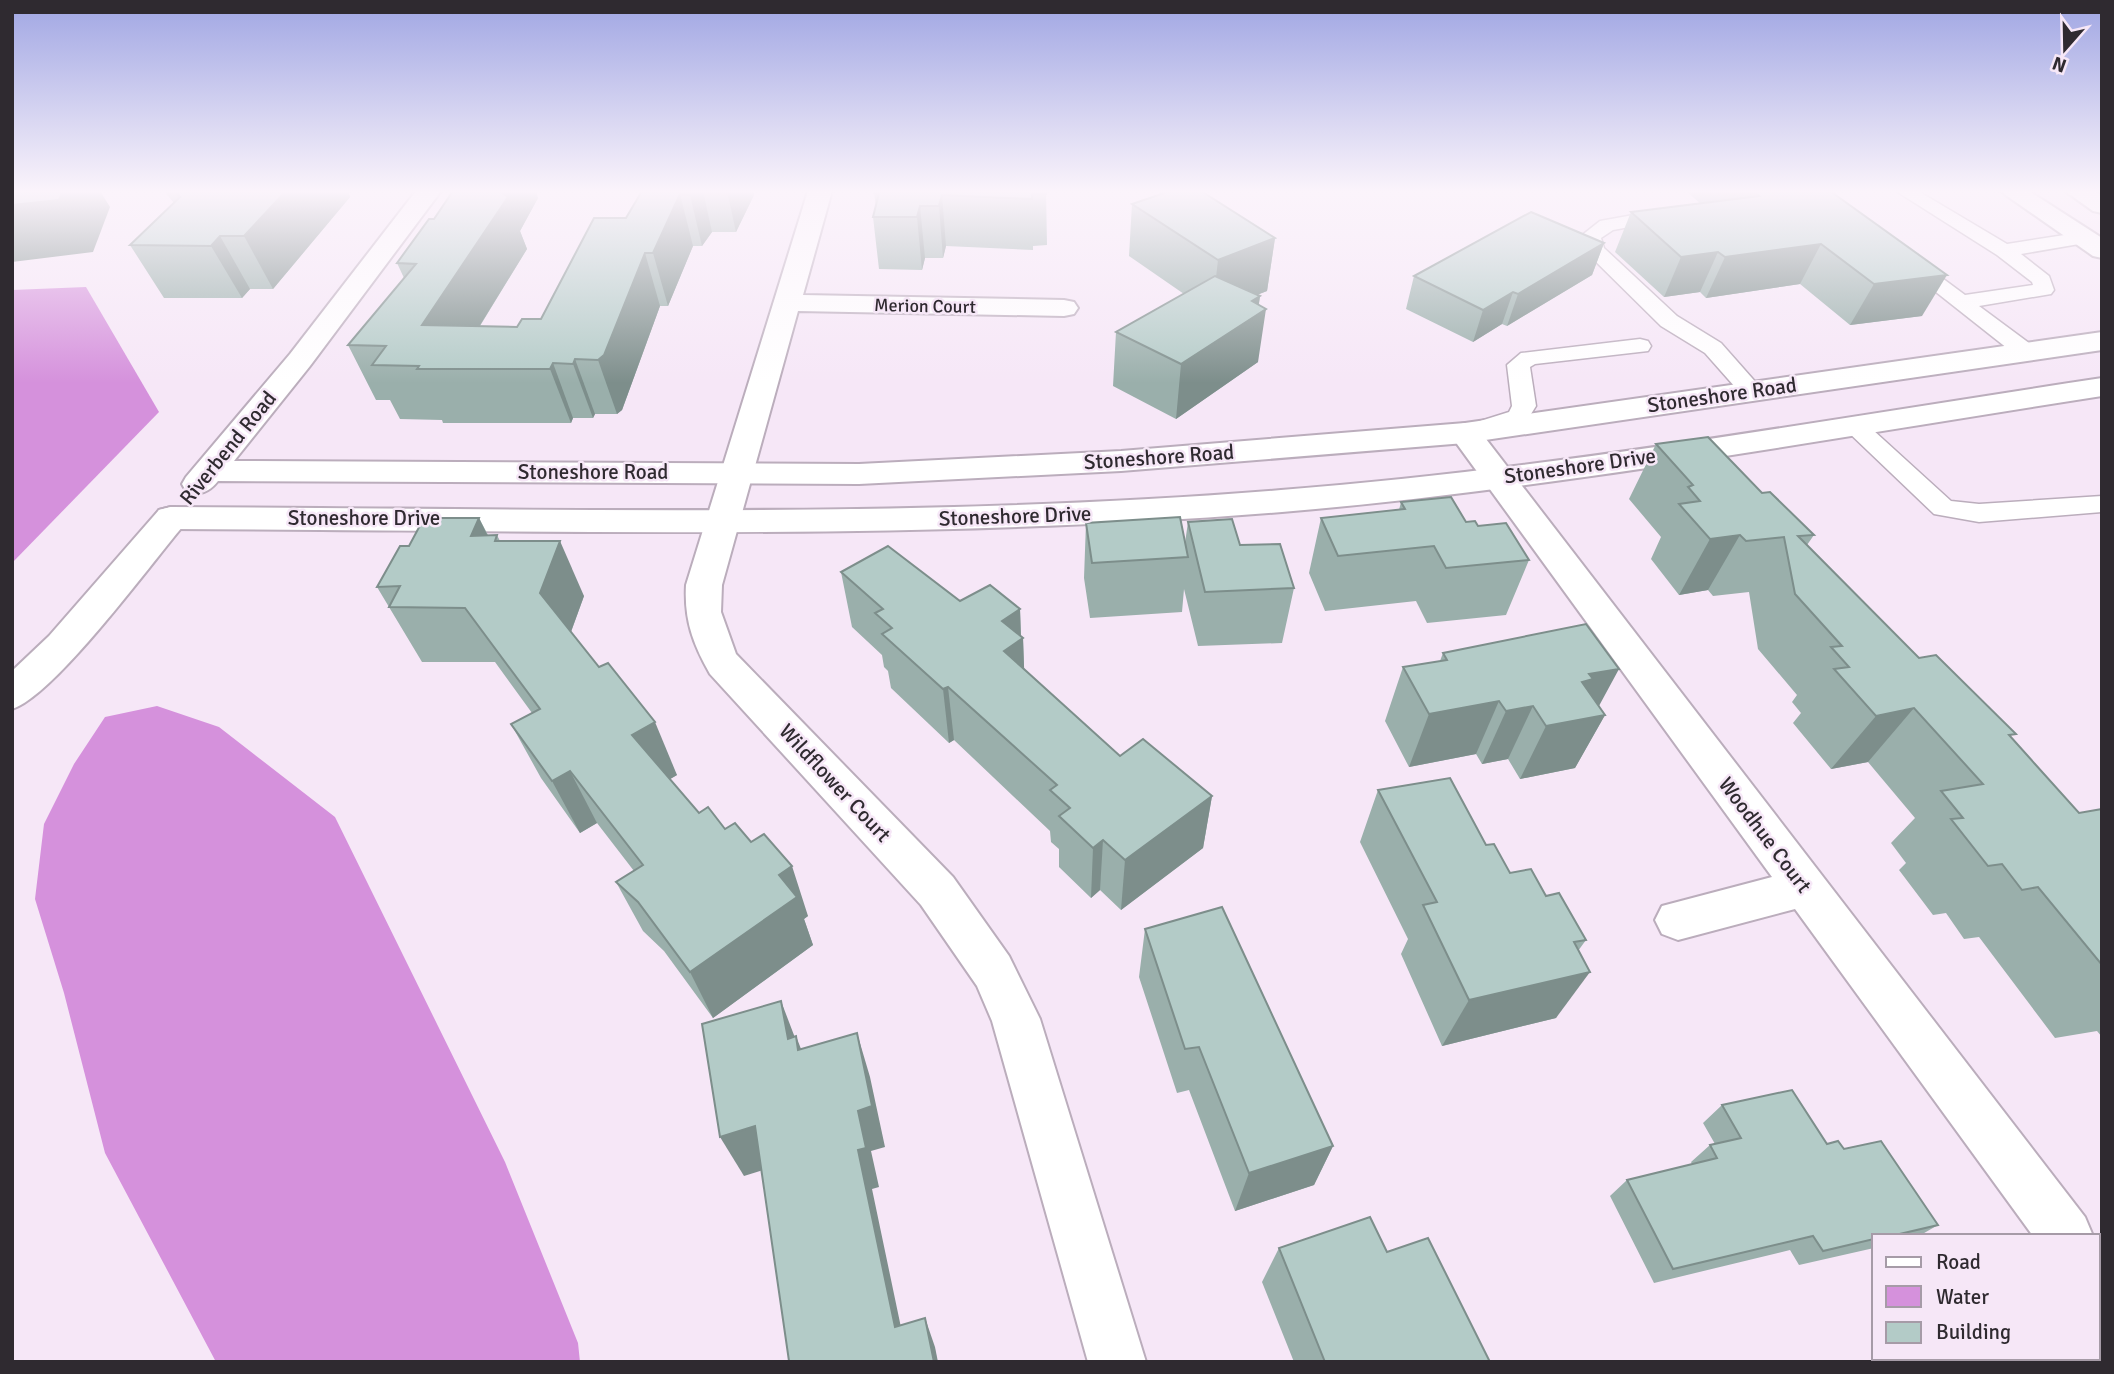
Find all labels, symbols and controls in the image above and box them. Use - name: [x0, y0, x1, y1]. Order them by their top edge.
- north arrow: [2030, 14, 2100, 84]
- text: N: [2049, 50, 2070, 78]
- street label: Merion Court: [874, 294, 976, 318]
- street label: Stoneshore Road: [1646, 372, 1798, 418]
- street label: Riverbend Road: [174, 386, 282, 510]
- street label: Stoneshore Road: [1083, 439, 1235, 475]
- street label: Stoneshore Drive: [1503, 443, 1657, 489]
- street label: Stoneshore Road: [518, 459, 668, 485]
- street label: Stoneshore Drive: [938, 500, 1092, 532]
- street label: Stoneshore Drive: [288, 505, 440, 531]
- street label: Wildflower Court: [774, 718, 896, 848]
- street label: Woodhue Court: [1713, 772, 1817, 898]
- legend: [1872, 1234, 2100, 1360]
- text: Road: [1936, 1249, 1981, 1275]
- text: Water: [1936, 1284, 1989, 1310]
- text: Building: [1936, 1319, 2011, 1345]

